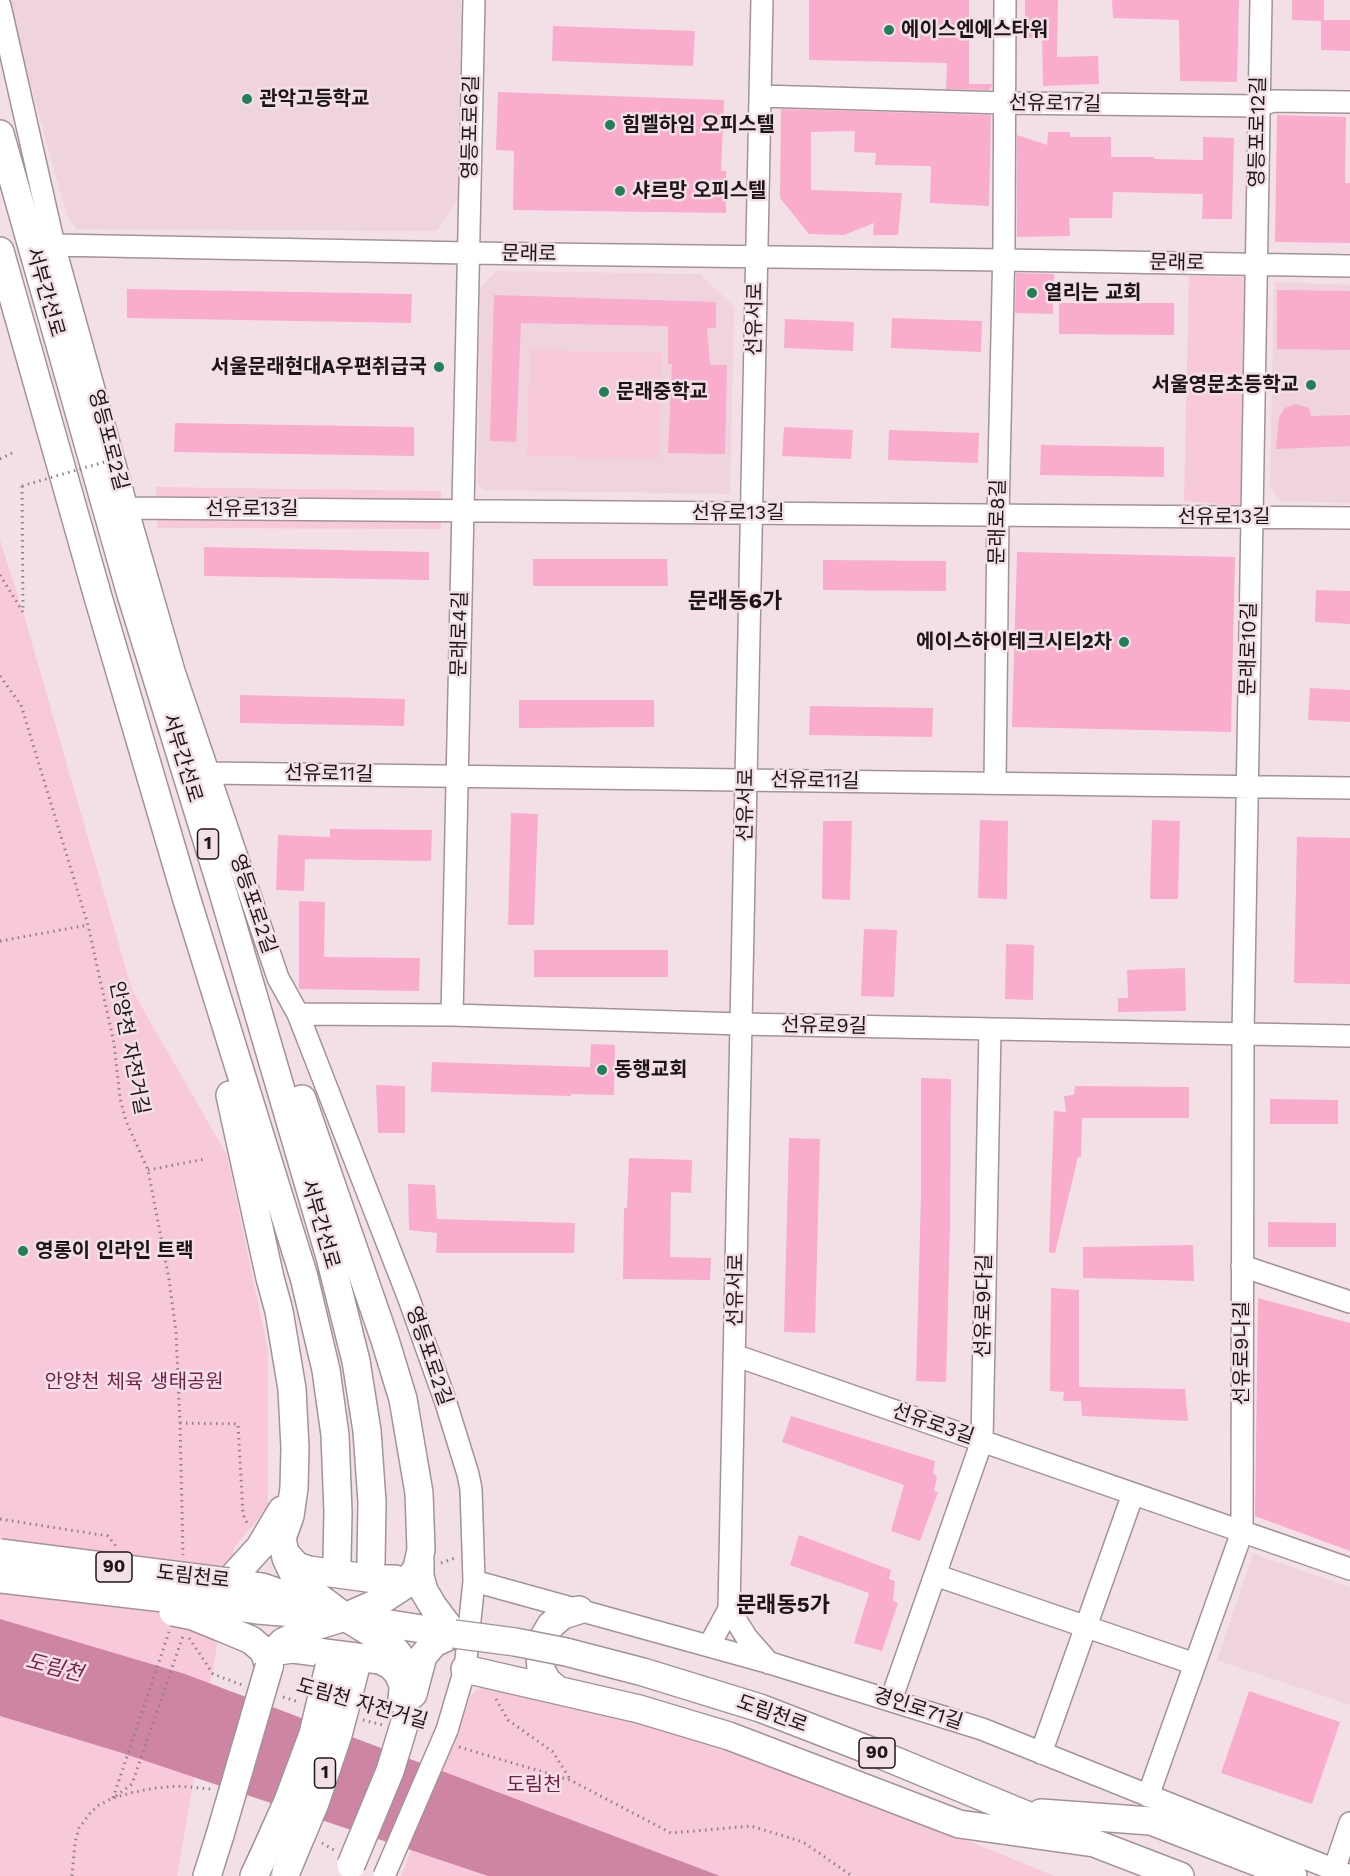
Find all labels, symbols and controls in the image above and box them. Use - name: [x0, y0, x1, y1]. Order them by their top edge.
- place label: 에이스엔에스타워: [901, 18, 1048, 42]
- marker: 에이스엔에스타워: [882, 23, 896, 37]
- street label: 영등포로6길: [458, 75, 484, 179]
- street label: 영등포로12길: [1245, 76, 1271, 188]
- place label: 관악고등학교: [259, 87, 369, 111]
- street label: 선유로17길: [1008, 91, 1102, 117]
- marker: 관악고등학교: [240, 92, 254, 106]
- place label: 힘멜하임 오피스텔: [622, 113, 775, 137]
- marker: 힘멜하임 오피스텔: [603, 118, 617, 132]
- place label: 샤르망 오피스텔: [632, 179, 767, 203]
- marker: 샤르망 오피스텔: [613, 184, 627, 198]
- street label: 문래로: [501, 242, 557, 266]
- street label: 서부간선로: [21, 244, 69, 340]
- street label: 문래로: [1149, 251, 1205, 275]
- place label: 열리는 교회: [1044, 281, 1142, 305]
- street label: 선유서로: [742, 282, 768, 356]
- marker: 열리는 교회: [1025, 286, 1039, 300]
- place label: 서울문래현대A우편취급국: [211, 355, 427, 379]
- marker: 서울문래현대A우편취급국: [432, 360, 446, 374]
- place label: 서울영문초등학교: [1152, 373, 1299, 397]
- marker: 서울영문초등학교: [1304, 378, 1318, 392]
- place label: 문래중학교: [616, 380, 708, 404]
- marker: 문래중학교: [597, 385, 611, 399]
- street label: 영등포로2길: [83, 387, 133, 493]
- street label: 문래로8길: [985, 479, 1011, 565]
- street label: 선유로13길: [205, 497, 299, 521]
- street label: 선유로13길: [691, 501, 785, 525]
- street label: 선유로13길: [1177, 505, 1271, 529]
- district label: 문래동6가: [688, 589, 782, 615]
- street label: 문래로4길: [447, 591, 473, 677]
- street label: 문래로10길: [1236, 602, 1262, 696]
- place label: 에이스하이테크시티2차: [916, 630, 1112, 654]
- marker: 에이스하이테크시티2차: [1117, 635, 1131, 649]
- street label: 서부간선로: [157, 711, 207, 805]
- street label: 선유로11길: [284, 761, 374, 787]
- street label: 선유서로: [733, 768, 759, 842]
- street label: 선유로11길: [770, 768, 860, 794]
- road number: 1: [198, 829, 218, 859]
- street label: 영등포로2길: [225, 851, 281, 957]
- street label: 안양천 자전거길: [104, 979, 154, 1117]
- street label: 선유로9길: [781, 1013, 867, 1039]
- place label: 동행교회: [614, 1058, 688, 1082]
- marker: 동행교회: [595, 1063, 609, 1077]
- street label: 서부간선로: [296, 1176, 344, 1272]
- place label: 영롱이 인라인 트랙: [35, 1239, 194, 1263]
- marker: 영롱이 인라인 트랙: [16, 1244, 30, 1258]
- street label: 선유서로: [723, 1253, 749, 1327]
- street label: 선유로9다길: [971, 1254, 997, 1358]
- street label: 선유로9나길: [1230, 1301, 1254, 1405]
- street label: 영등포로2길: [401, 1303, 457, 1409]
- park label: 안양천 체육 생태공원: [44, 1370, 224, 1394]
- street label: 선유로3길: [889, 1399, 977, 1449]
- road number: 90: [96, 1552, 132, 1582]
- street label: 도림천로: [155, 1561, 231, 1593]
- district label: 문래동5가: [736, 1593, 830, 1619]
- water label: 도림천: [23, 1649, 85, 1687]
- street label: 도림천 자전거길: [294, 1674, 430, 1734]
- street label: 경인로71길: [870, 1683, 966, 1735]
- street label: 도림천로: [733, 1690, 811, 1738]
- road number: 90: [859, 1738, 895, 1768]
- road number: 1: [314, 1758, 336, 1788]
- park label: 도림천: [506, 1773, 562, 1797]

